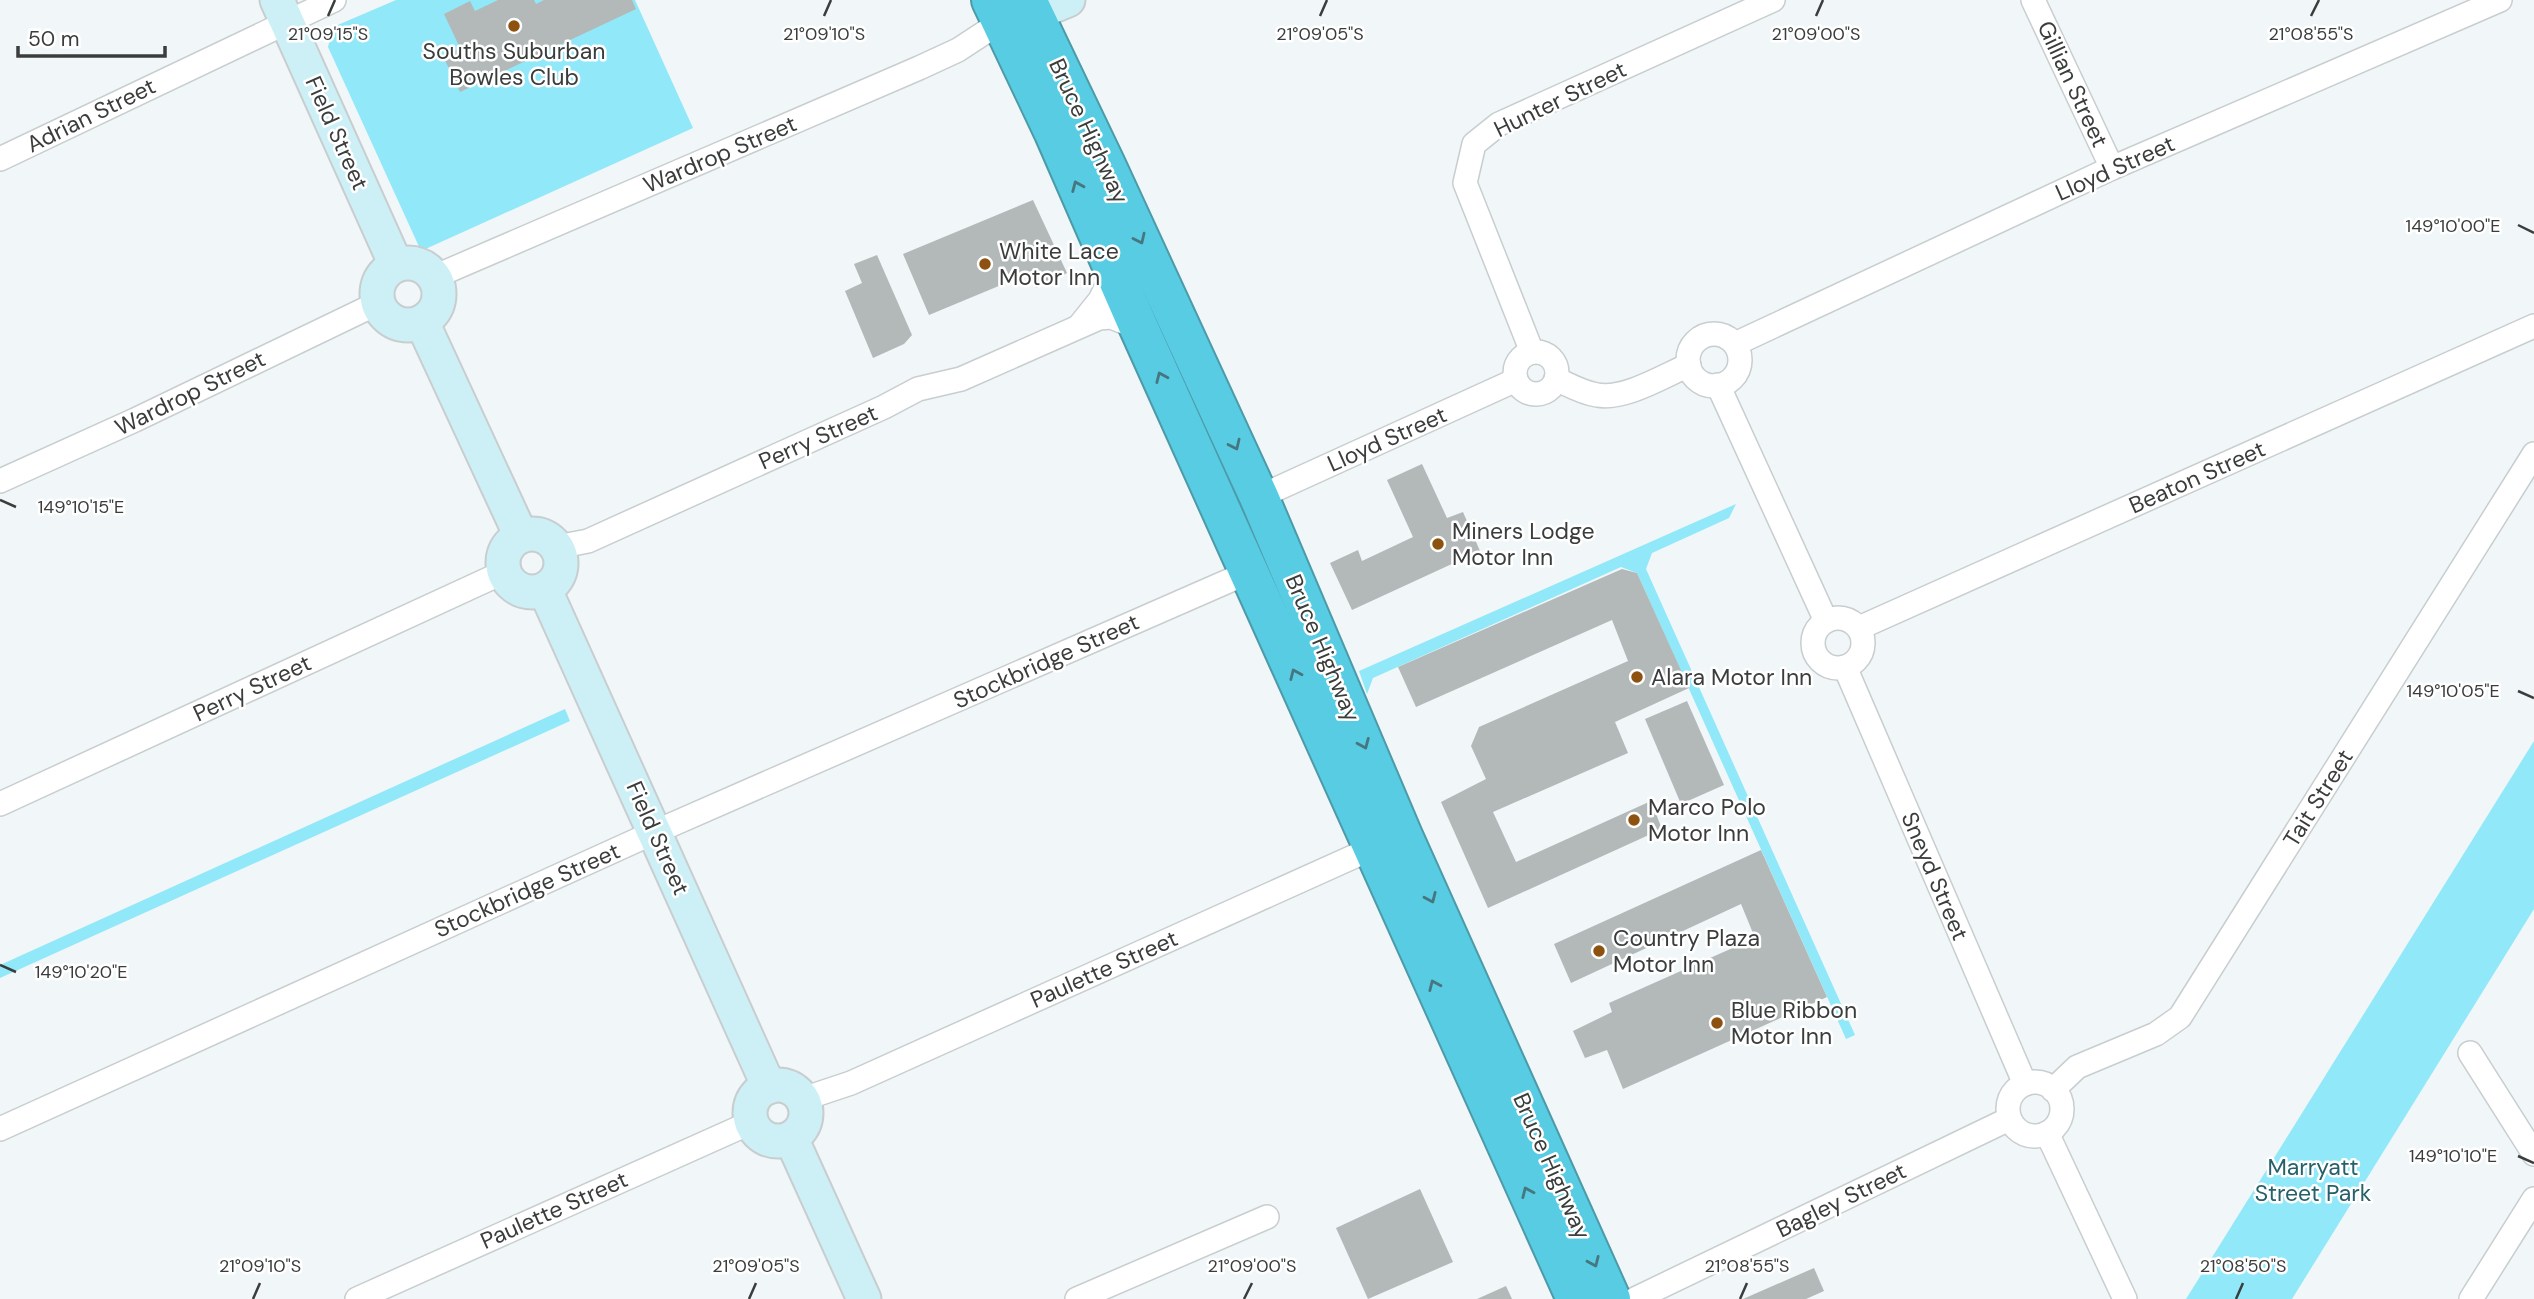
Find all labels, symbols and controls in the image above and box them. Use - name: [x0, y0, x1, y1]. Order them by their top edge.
- scale bar: [18, 14, 164, 58]
- street label: Gillian Street: [2031, 16, 2115, 152]
- marker: Souths Suburban Bowles Club: [506, 18, 522, 34]
- text: 21°09'15"S: [288, 22, 368, 46]
- text: 21°09'10"S: [783, 22, 865, 46]
- text: 21°09'05"S: [1276, 22, 1364, 46]
- text: 21°09'00"S: [1772, 22, 1860, 46]
- text: 21°08'55"S: [2268, 22, 2354, 46]
- text: 50 m: [28, 25, 79, 53]
- place label: Souths Suburban Bowles Club: [423, 36, 605, 92]
- street label: Bruce Highway: [1042, 53, 1136, 209]
- street label: Hunter Street: [1489, 54, 1631, 144]
- street label: Adrian Street: [21, 71, 161, 159]
- street label: Field Street: [299, 71, 375, 195]
- street label: Wardrop Street: [639, 108, 801, 200]
- street label: Lloyd Street: [2051, 128, 2179, 208]
- one-way arrow: [1071, 181, 1085, 194]
- text: 149°10'00"E: [2406, 214, 2500, 238]
- one-way arrow: [1132, 232, 1146, 244]
- place label: White Lace Motor Inn: [999, 236, 1119, 292]
- marker: White Lace Motor Inn: [977, 256, 993, 272]
- street label: Wardrop Street: [110, 344, 270, 442]
- one-way arrow: [1155, 372, 1169, 384]
- street label: Perry Street: [754, 397, 882, 477]
- street label: Lloyd Street: [1323, 399, 1451, 479]
- street label: Beaton Street: [2124, 434, 2270, 520]
- one-way arrow: [1227, 438, 1241, 451]
- text: 149°10'15"E: [38, 495, 124, 519]
- place label: Miners Lodge Motor Inn: [1452, 516, 1594, 572]
- marker: Miners Lodge Motor Inn: [1430, 536, 1446, 552]
- street label: Bruce Highway: [1278, 570, 1368, 726]
- street label: Stockbridge Street: [949, 607, 1143, 715]
- street label: Perry Street: [188, 648, 316, 728]
- place label: Alara Motor Inn: [1651, 662, 1812, 692]
- one-way arrow: [1289, 669, 1303, 681]
- marker: Alara Motor Inn: [1629, 669, 1645, 685]
- text: 149°10'05"E: [2406, 679, 2500, 703]
- one-way arrow: [1356, 737, 1370, 750]
- street label: Tait Street: [2276, 744, 2360, 852]
- street label: Field Street: [620, 776, 696, 900]
- place label: Marco Polo Motor Inn: [1648, 792, 1766, 848]
- street label: Sneyd Street: [1895, 807, 1975, 945]
- marker: Marco Polo Motor Inn: [1626, 812, 1642, 828]
- street label: Stockbridge Street: [430, 836, 624, 944]
- one-way arrow: [1423, 891, 1437, 903]
- street label: Paulette Street: [1026, 923, 1182, 1015]
- place label: Country Plaza Motor Inn: [1613, 923, 1760, 979]
- marker: Country Plaza Motor Inn: [1591, 943, 1607, 959]
- text: 149°10'20"E: [35, 960, 127, 984]
- one-way arrow: [1428, 979, 1442, 992]
- place label: Blue Ribbon Motor Inn: [1731, 995, 1857, 1051]
- marker: Blue Ribbon Motor Inn: [1709, 1015, 1725, 1031]
- street label: Bruce Highway: [1506, 1088, 1598, 1244]
- text: 149°10'10"E: [2409, 1144, 2497, 1168]
- park label: Marryatt Street Park: [2255, 1152, 2372, 1208]
- street label: Bagley Street: [1771, 1156, 1911, 1244]
- street label: Paulette Street: [476, 1164, 632, 1256]
- one-way arrow: [1521, 1187, 1535, 1199]
- text: 21°09'10"S: [219, 1254, 301, 1278]
- text: 21°09'05"S: [712, 1254, 800, 1278]
- text: 21°09'00"S: [1208, 1254, 1296, 1278]
- text: 21°08'55"S: [1704, 1254, 1790, 1278]
- text: 21°08'50"S: [2200, 1254, 2286, 1278]
- one-way arrow: [1586, 1255, 1600, 1267]

